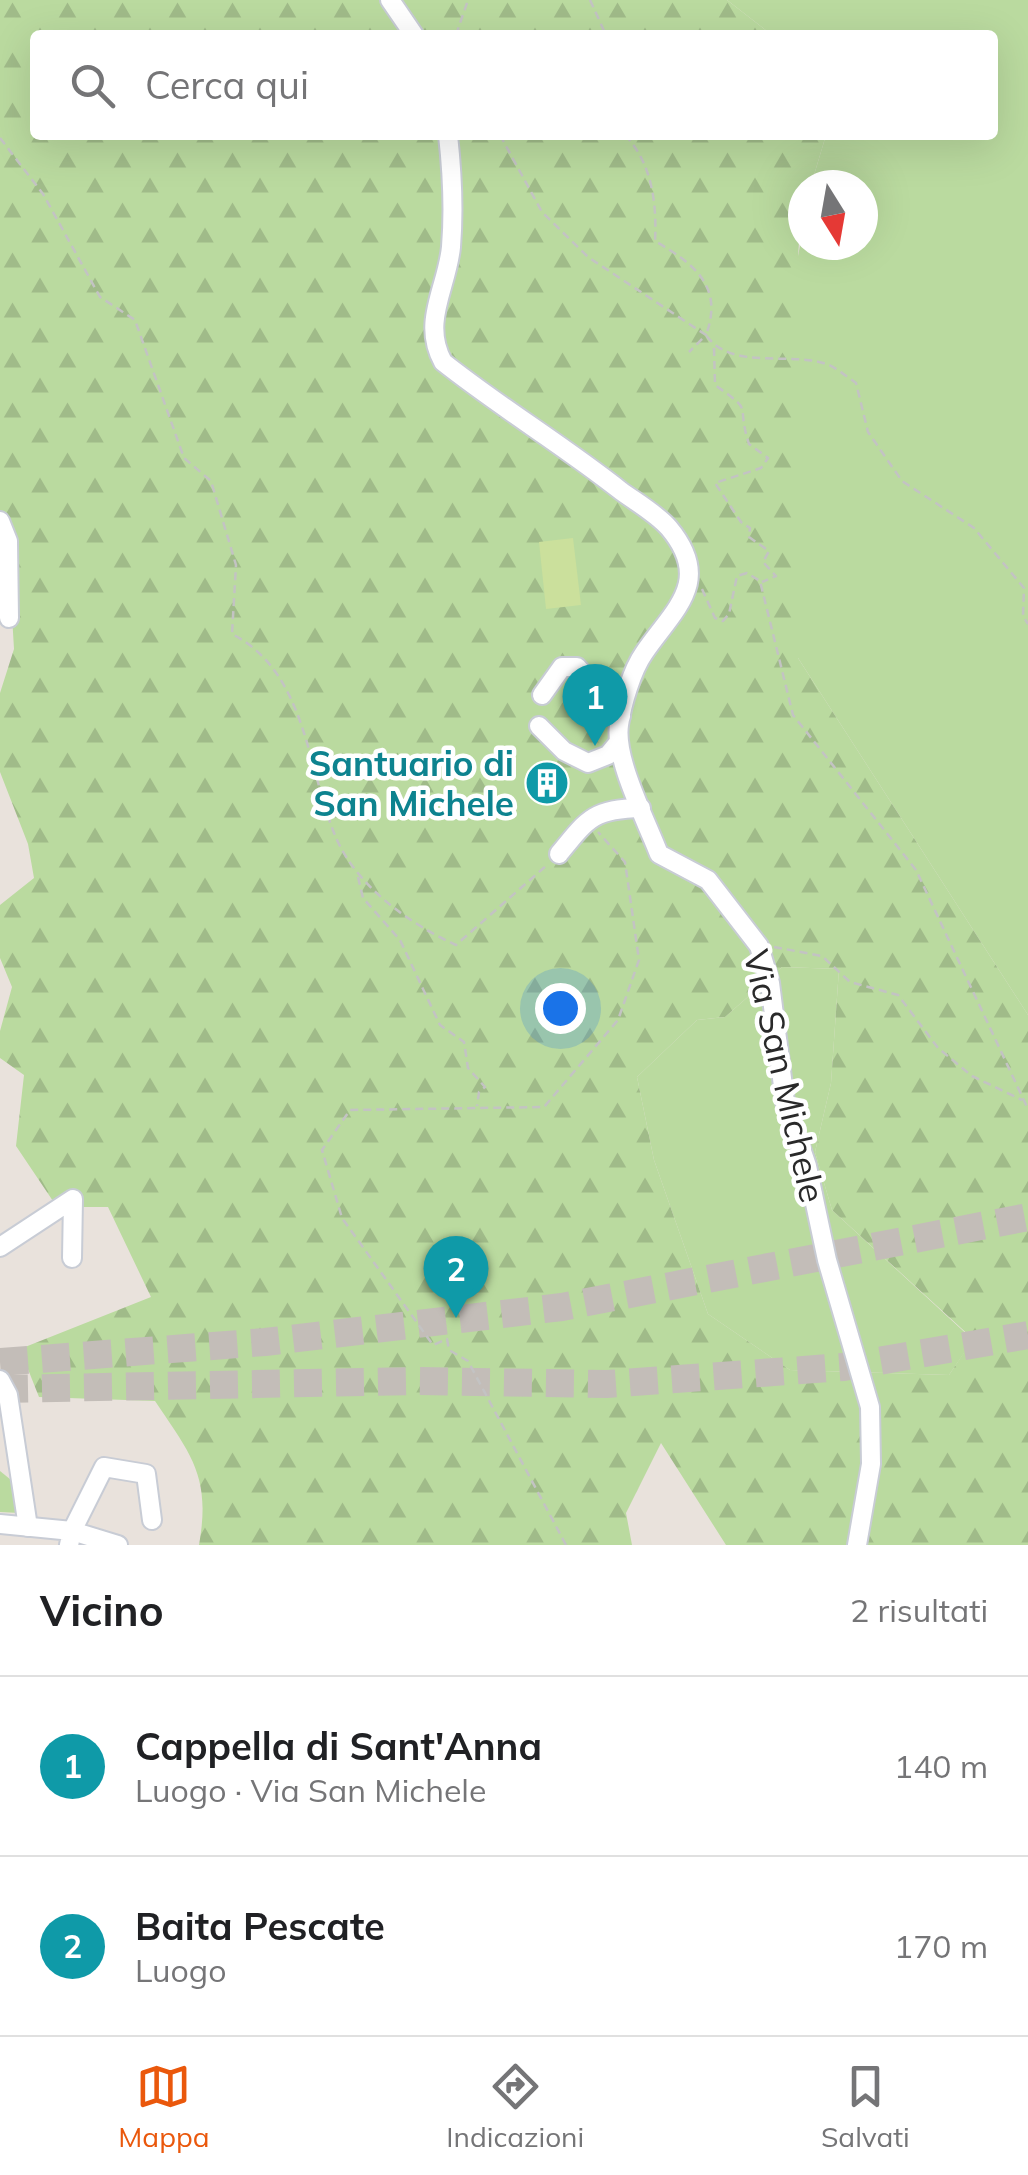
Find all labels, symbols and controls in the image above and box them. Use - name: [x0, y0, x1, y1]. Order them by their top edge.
- search box: [30, 30, 998, 140]
- icon: search: [65, 58, 120, 113]
- text: Cerca qui: [145, 61, 309, 109]
- north arrow: [788, 170, 878, 260]
- pin: 1: [562, 664, 628, 746]
- place label: Santuario di San Michele: [309, 741, 514, 825]
- building icon: Santuario di San Michele: [524, 760, 570, 806]
- street label: Via San Michele: [735, 945, 835, 1207]
- your location: [535, 983, 586, 1034]
- pin: 2: [424, 1236, 488, 1318]
- text: Vicino: [40, 1584, 164, 1637]
- text: 2 risultati: [850, 1590, 988, 1630]
- text: Cappella di Sant'Anna: [135, 1722, 542, 1770]
- text: 1: [63, 1746, 82, 1786]
- text: 140 m: [894, 1746, 988, 1786]
- text: Luogo · Via San Michele: [135, 1770, 486, 1810]
- text: Baita Pescate: [135, 1902, 385, 1950]
- text: 2: [63, 1926, 82, 1966]
- text: 170 m: [894, 1926, 988, 1966]
- text: Luogo: [135, 1950, 226, 1990]
- tab: Mappa: [118, 2059, 210, 2154]
- tab: Indicazioni: [446, 2059, 584, 2154]
- tab: Salvati: [821, 2059, 910, 2154]

